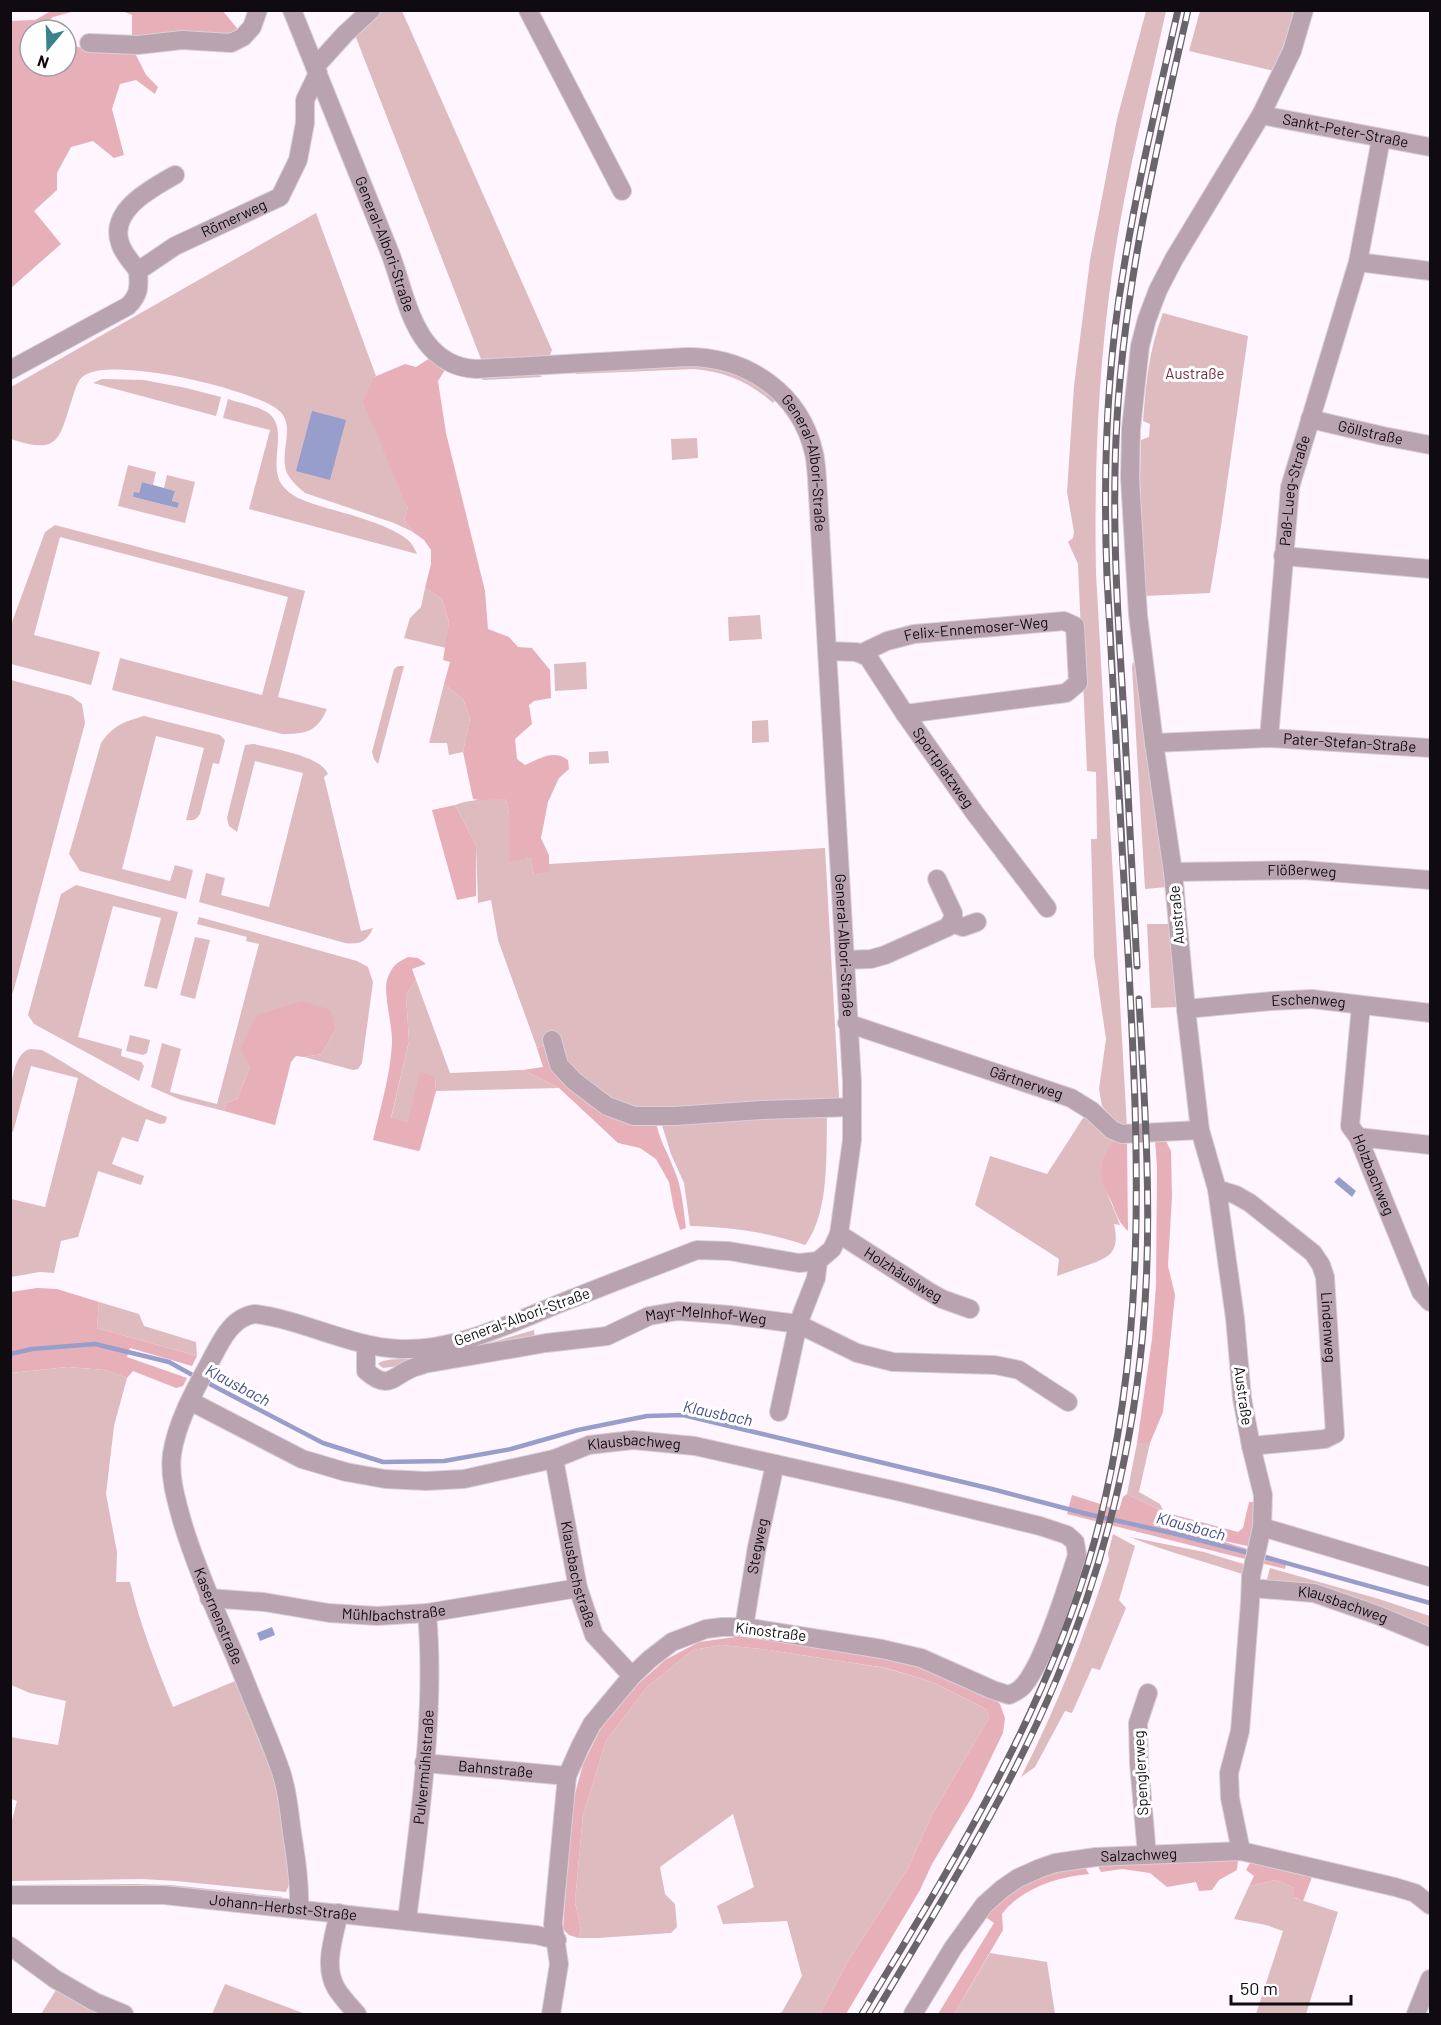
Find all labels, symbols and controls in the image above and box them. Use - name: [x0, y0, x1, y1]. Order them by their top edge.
- north arrow: [18, 18, 78, 78]
- text: N: [35, 52, 51, 73]
- street label: Sankt-Peter-Straße: [1281, 109, 1410, 151]
- street label: General-Albori-Straße: [352, 173, 419, 314]
- street label: Römerweg: [198, 195, 269, 241]
- park label: Austraße: [1165, 364, 1225, 382]
- street label: General-Albori-Straße: [778, 390, 830, 532]
- street label: Göllstraße: [1336, 416, 1405, 448]
- street label: Paß-Lueg-Straße: [1275, 433, 1313, 547]
- street label: Felix-Ennemoser-Weg: [902, 612, 1049, 644]
- street label: Sportplatzweg: [909, 724, 978, 811]
- street label: Pater-Stefan-Straße: [1283, 729, 1417, 755]
- street label: Flößerweg: [1267, 860, 1337, 881]
- street label: General-Albori-Straße: [832, 873, 858, 1017]
- street label: Austraße: [1164, 885, 1188, 945]
- street label: Eschenweg: [1271, 989, 1347, 1011]
- street label: Gärtnerweg: [987, 1061, 1066, 1103]
- street label: Holzbachweg: [1350, 1131, 1399, 1218]
- street label: Holzhäuslweg: [861, 1243, 946, 1305]
- street label: General-Albori-Straße: [451, 1283, 592, 1349]
- street label: Lindenweg: [1318, 1291, 1340, 1363]
- street label: Mayr-Melnhof-Weg: [644, 1301, 768, 1328]
- water label: Klausbach: [203, 1360, 274, 1410]
- street label: Austraße: [1231, 1365, 1257, 1426]
- water label: Klausbach: [682, 1396, 755, 1429]
- street label: Klausbachweg: [586, 1430, 682, 1453]
- water label: Klausbach: [1155, 1507, 1228, 1544]
- street label: Stegweg: [743, 1516, 771, 1575]
- street label: Klausbachstraße: [558, 1519, 601, 1630]
- street label: Kasernenstraße: [191, 1565, 247, 1667]
- street label: Klausbachweg: [1297, 1582, 1391, 1627]
- street label: Mühlbachstraße: [341, 1600, 447, 1624]
- street label: Kinostraße: [735, 1618, 808, 1644]
- street label: Pulvermühlstraße: [409, 1709, 437, 1825]
- street label: Spenglerweg: [1129, 1730, 1151, 1816]
- street label: Bahnstraße: [457, 1756, 534, 1781]
- street label: Salzachweg: [1100, 1844, 1177, 1865]
- street label: Johann-Herbst-Straße: [209, 1890, 358, 1924]
- scale bar: [1231, 1968, 1351, 2006]
- text: 50 m: [1240, 1977, 1278, 1999]

